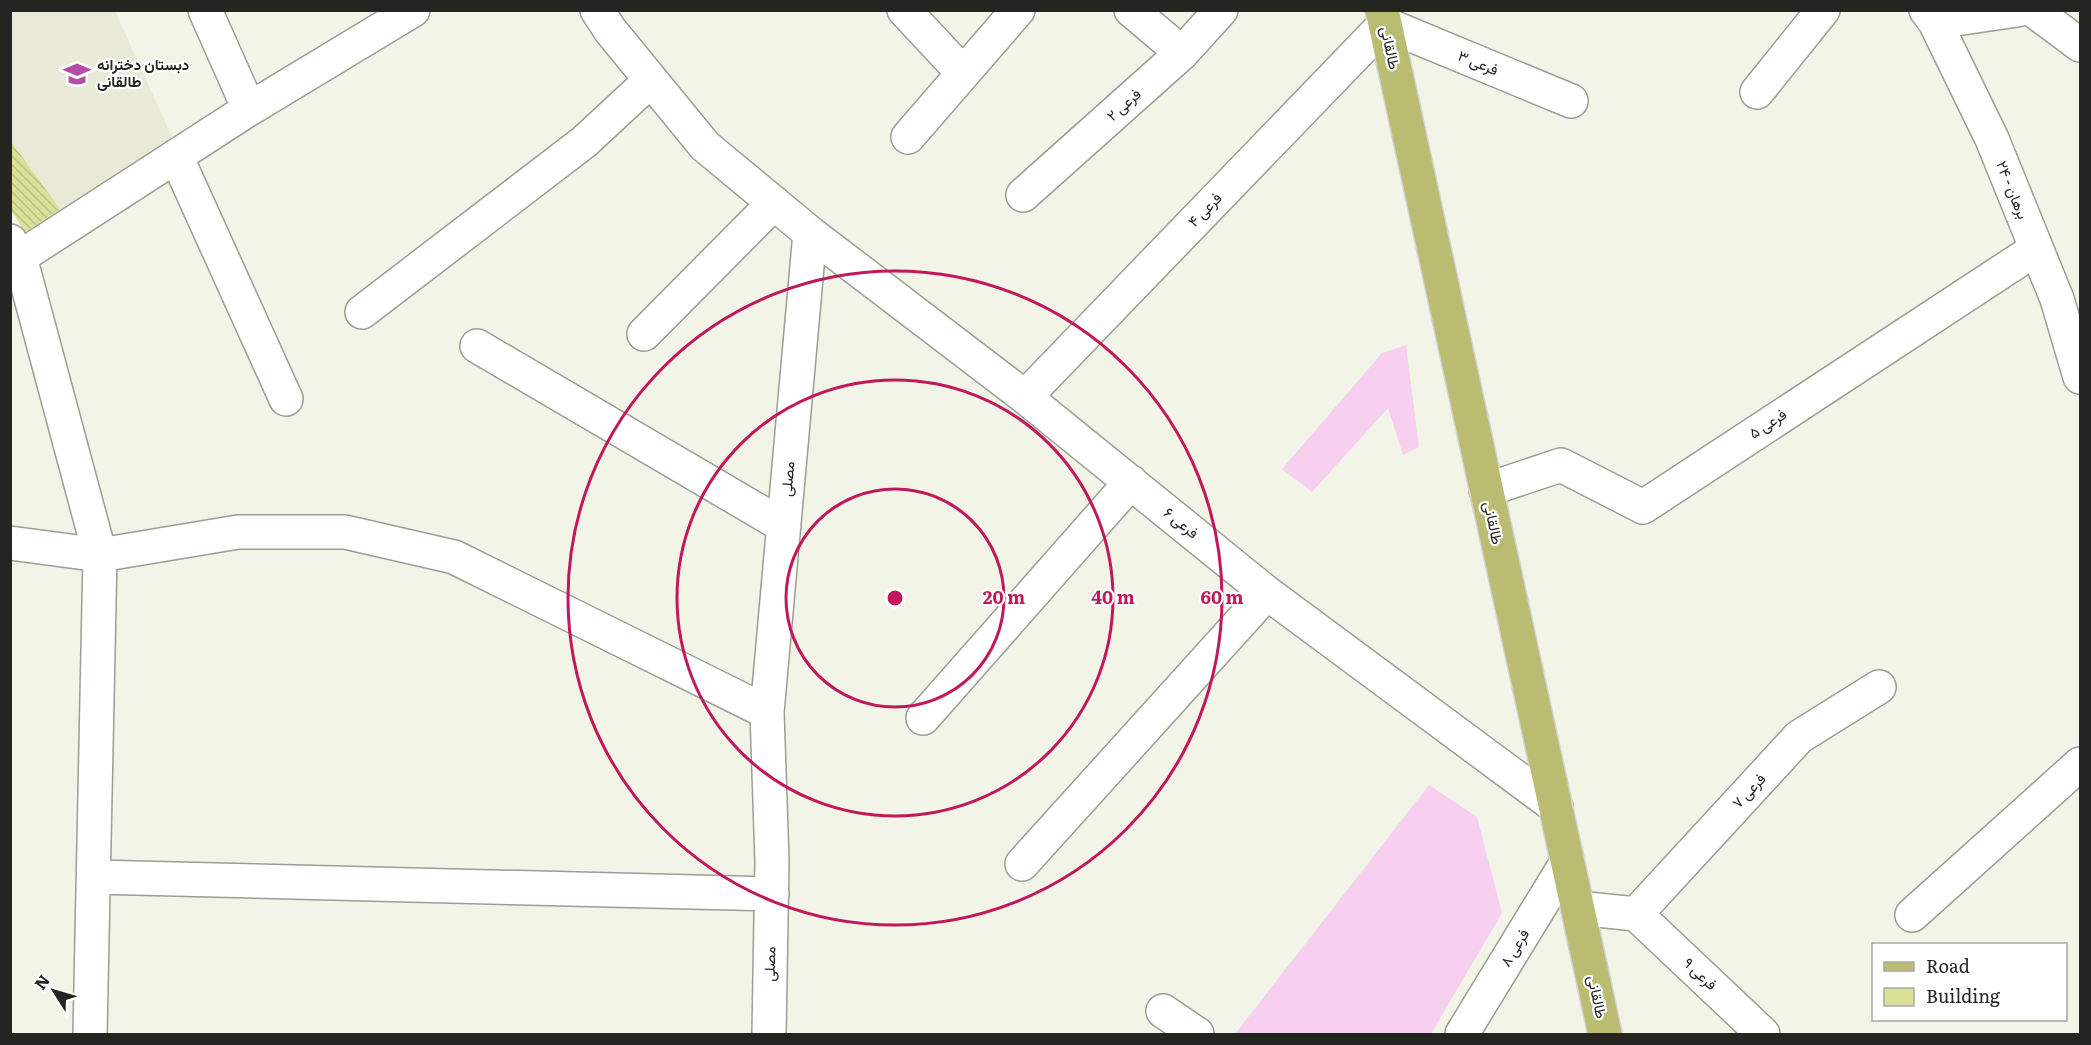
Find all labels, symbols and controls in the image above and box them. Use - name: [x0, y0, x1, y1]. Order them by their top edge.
- street label: طالقانی: [1376, 24, 1407, 72]
- street label: فرعی ۳: [1455, 43, 1502, 80]
- place label: دبستان دخترانه طالقانی: [97, 52, 189, 92]
- school or university icon: دبستان دخترانه طالقانی: [62, 59, 92, 89]
- street label: فرعی ۲: [1100, 82, 1146, 126]
- street label: ۲۴ - برهان: [1991, 157, 2036, 222]
- street label: فرعی ۴: [1182, 186, 1226, 232]
- street label: فرعی ۵: [1744, 402, 1791, 444]
- street label: مصلی: [774, 460, 800, 498]
- street label: طالقانی: [1479, 499, 1510, 547]
- street label: فرعی ۶: [1159, 501, 1205, 543]
- text: 20 m: [983, 583, 1025, 610]
- text: 40 m: [1091, 583, 1135, 610]
- text: 60 m: [1200, 583, 1244, 610]
- centre of rings: [885, 588, 905, 608]
- street label: فرعی ۷: [1726, 767, 1770, 813]
- street label: فرعی ۸: [1493, 924, 1534, 971]
- legend: [1872, 943, 2067, 1021]
- street label: مصلی: [757, 946, 780, 982]
- street label: فرعی ۹: [1679, 951, 1723, 995]
- text: Road: [1926, 952, 1970, 979]
- north arrow: [24, 961, 84, 1021]
- text: N: [28, 969, 55, 994]
- street label: طالقانی: [1583, 973, 1614, 1021]
- text: Building: [1926, 982, 2001, 1009]

